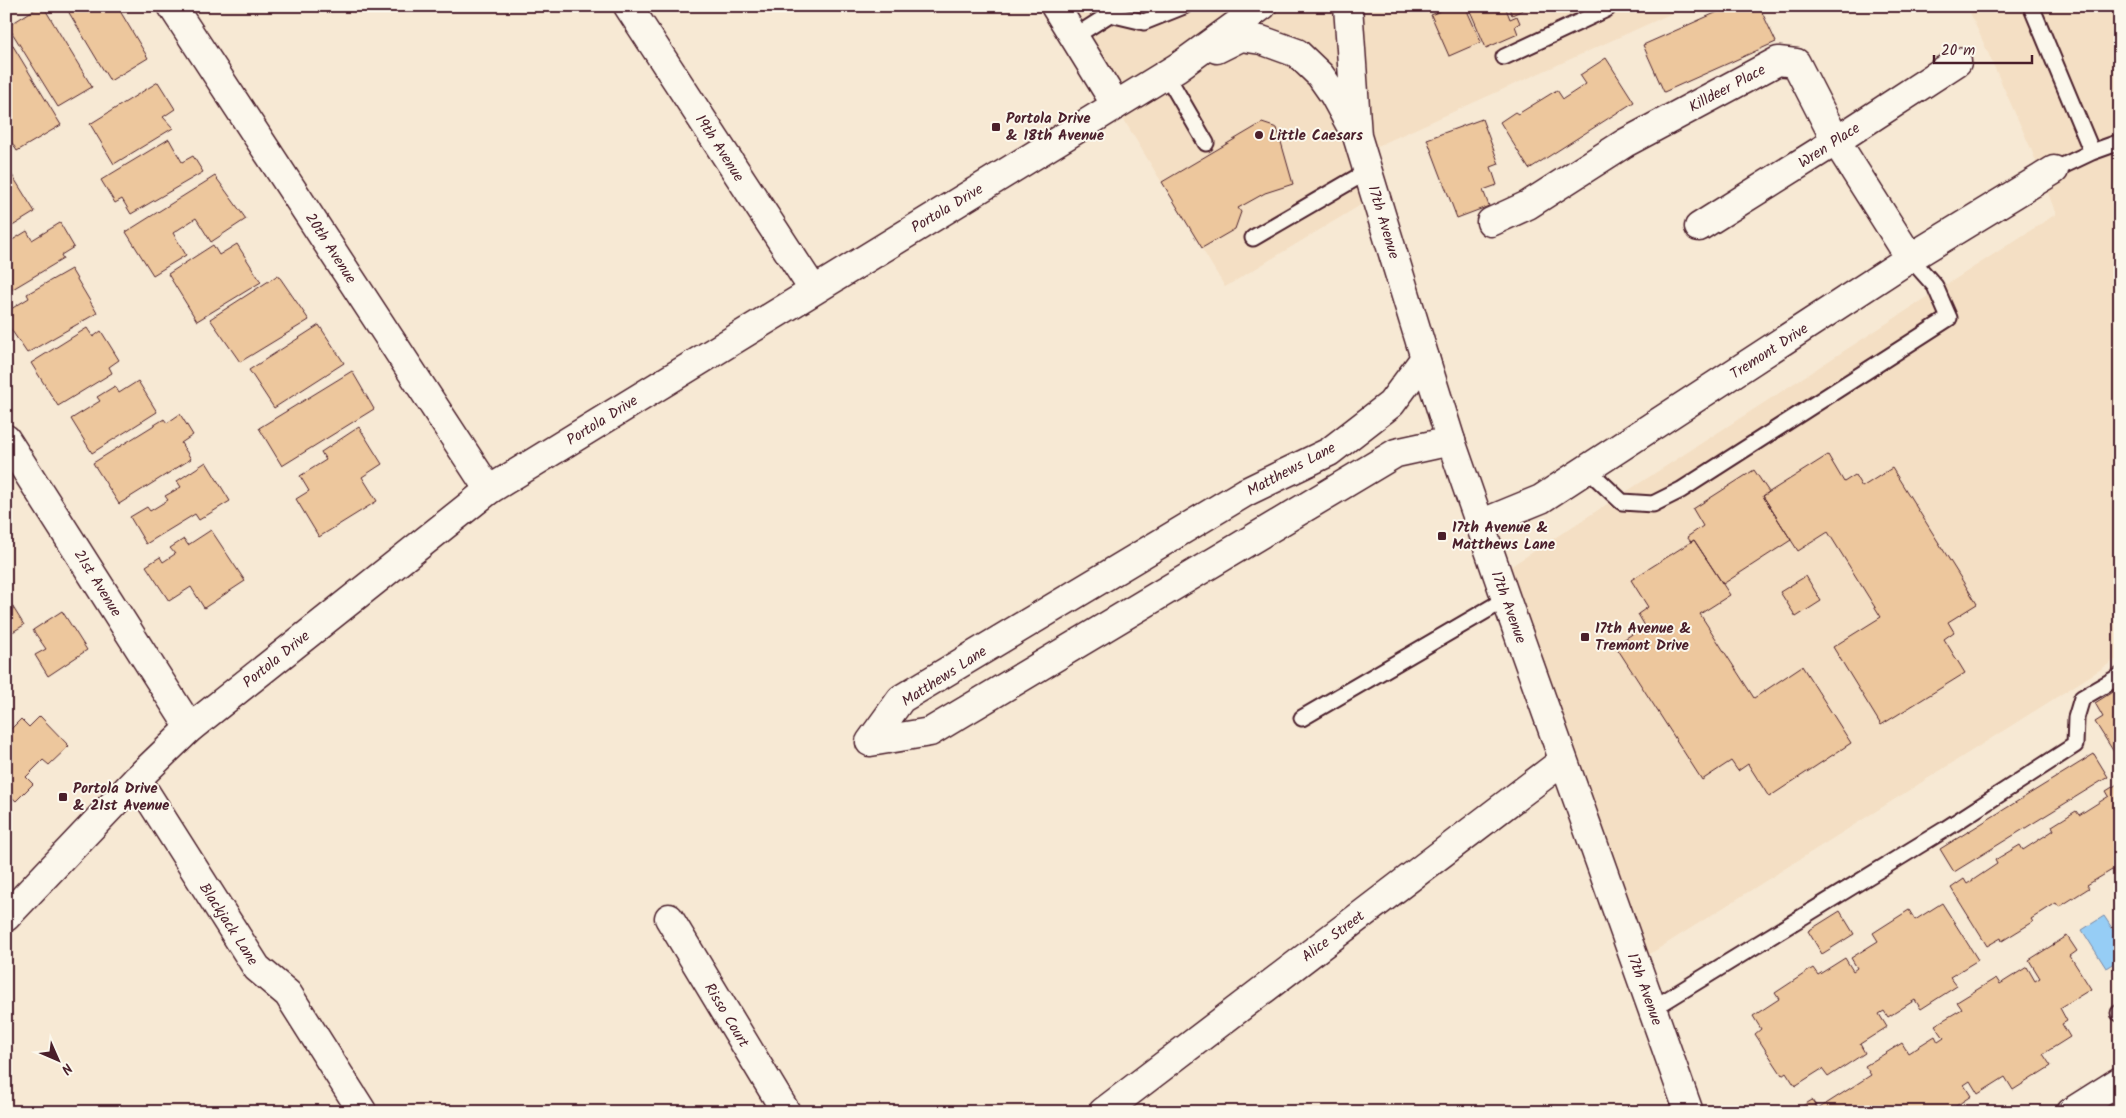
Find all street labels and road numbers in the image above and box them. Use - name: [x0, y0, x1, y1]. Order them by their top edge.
- street label: Killdeer Place: [1685, 58, 1770, 119]
- street label: 19th Avenue: [688, 110, 750, 187]
- street label: Wren Place: [1794, 117, 1866, 175]
- street label: Portola Drive: [907, 178, 988, 240]
- street label: 17th Avenue: [1361, 183, 1406, 262]
- street label: 20th Avenue: [298, 208, 362, 289]
- street label: Tremont Drive: [1725, 317, 1814, 386]
- street label: Portola Drive: [562, 389, 643, 452]
- street label: Matthews Lane: [1243, 436, 1340, 503]
- street label: 21st Avenue: [67, 545, 128, 622]
- street label: 17th Avenue: [1484, 568, 1532, 647]
- street label: Portola Drive: [238, 625, 316, 694]
- street label: Matthews Lane: [897, 640, 992, 714]
- street label: Blackjack Lane: [192, 878, 264, 971]
- street label: Alice Street: [1297, 905, 1370, 969]
- street label: 17th Avenue: [1620, 950, 1668, 1029]
- street label: Risso Court: [697, 979, 755, 1053]

